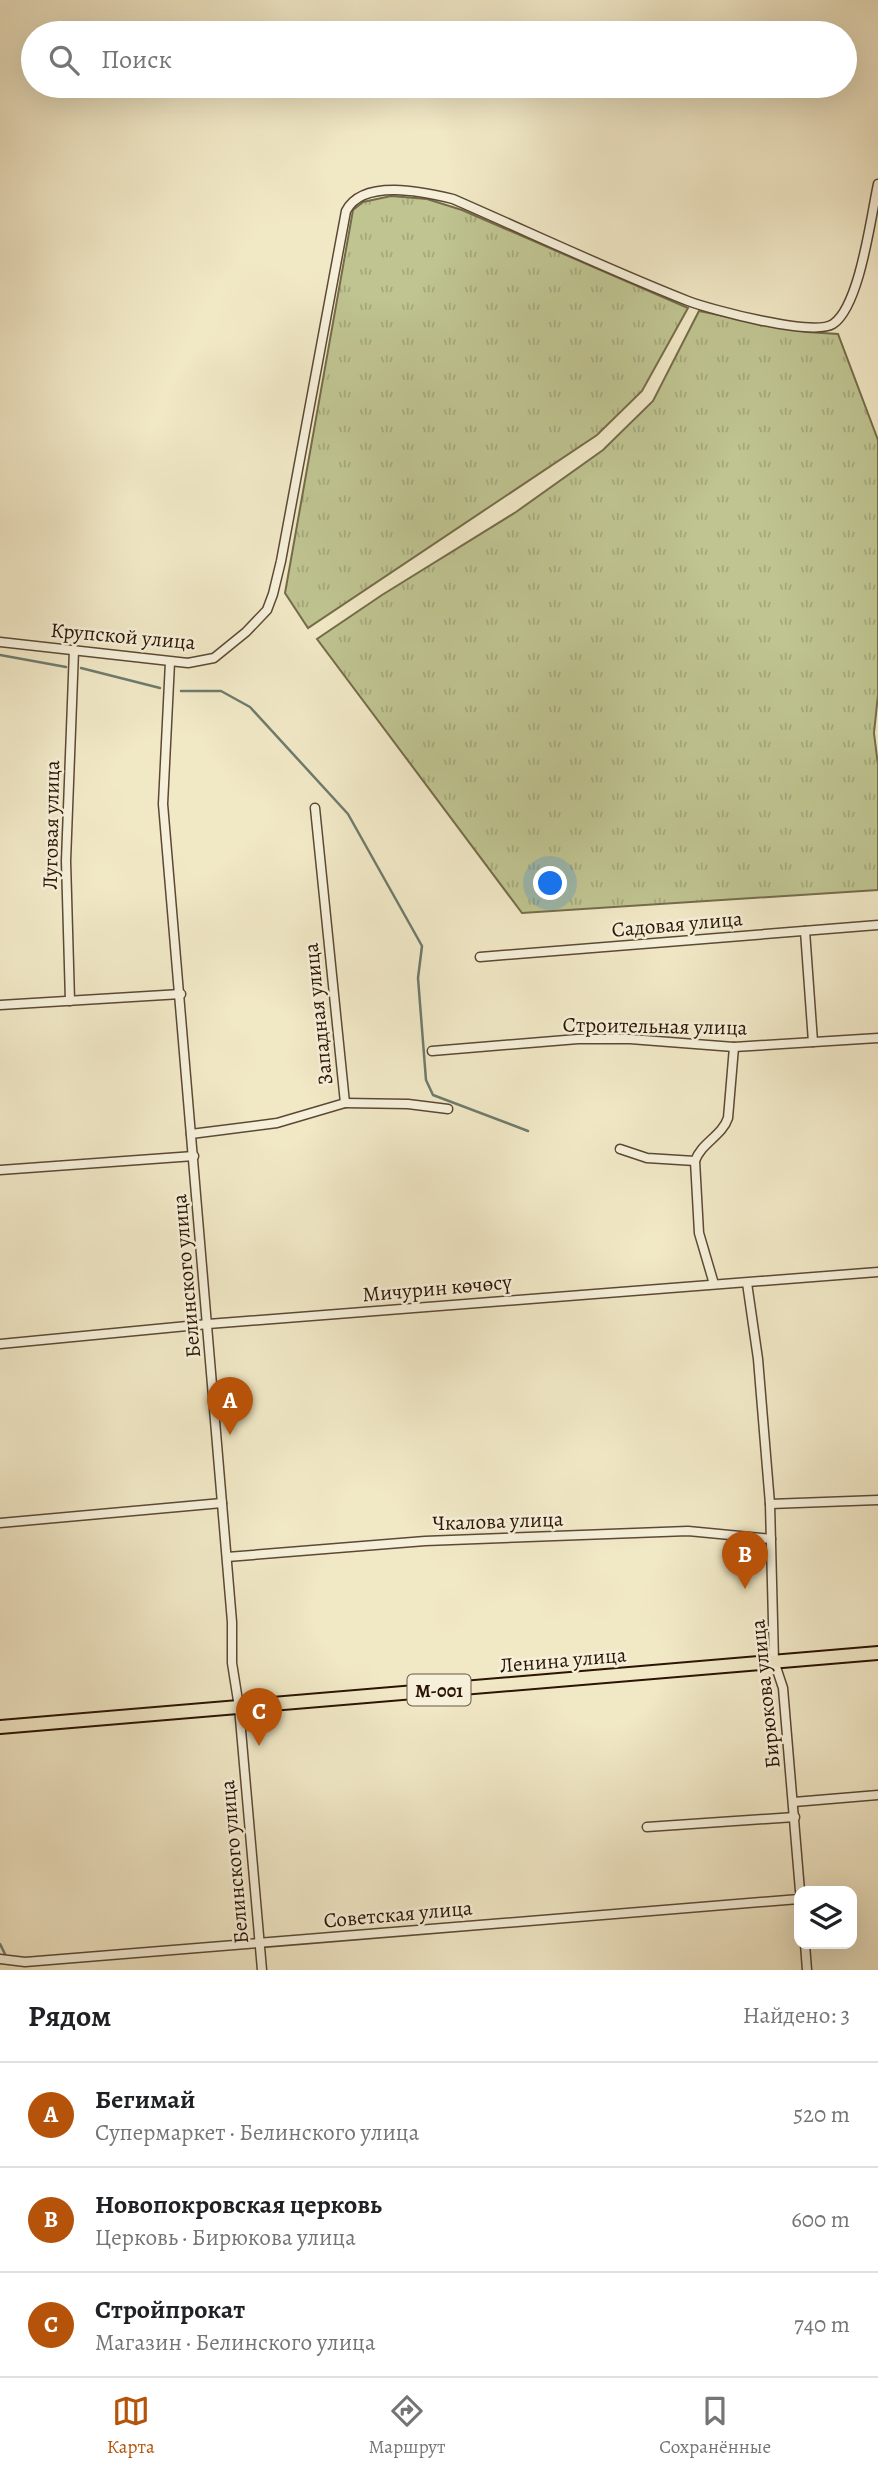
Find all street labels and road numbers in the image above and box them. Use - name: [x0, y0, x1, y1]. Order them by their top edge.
- street label: Крупской улица: [49, 616, 197, 656]
- street label: Луговая улица: [36, 760, 66, 890]
- street label: Садовая улица: [610, 904, 744, 944]
- street label: Западная улица: [297, 941, 339, 1086]
- street label: Строительная улица: [562, 1010, 748, 1042]
- street label: Белинского улица: [165, 1193, 207, 1359]
- street label: Мичурин көчөсү: [361, 1267, 513, 1308]
- street label: Чкалова улица: [432, 1505, 564, 1537]
- street label: Бирюкова улица: [743, 1618, 787, 1770]
- street label: Ленина улица: [499, 1640, 628, 1679]
- road number: М-001: [408, 1674, 471, 1706]
- street label: Белинского улица: [213, 1779, 255, 1945]
- street label: Советская улица: [322, 1894, 474, 1934]

